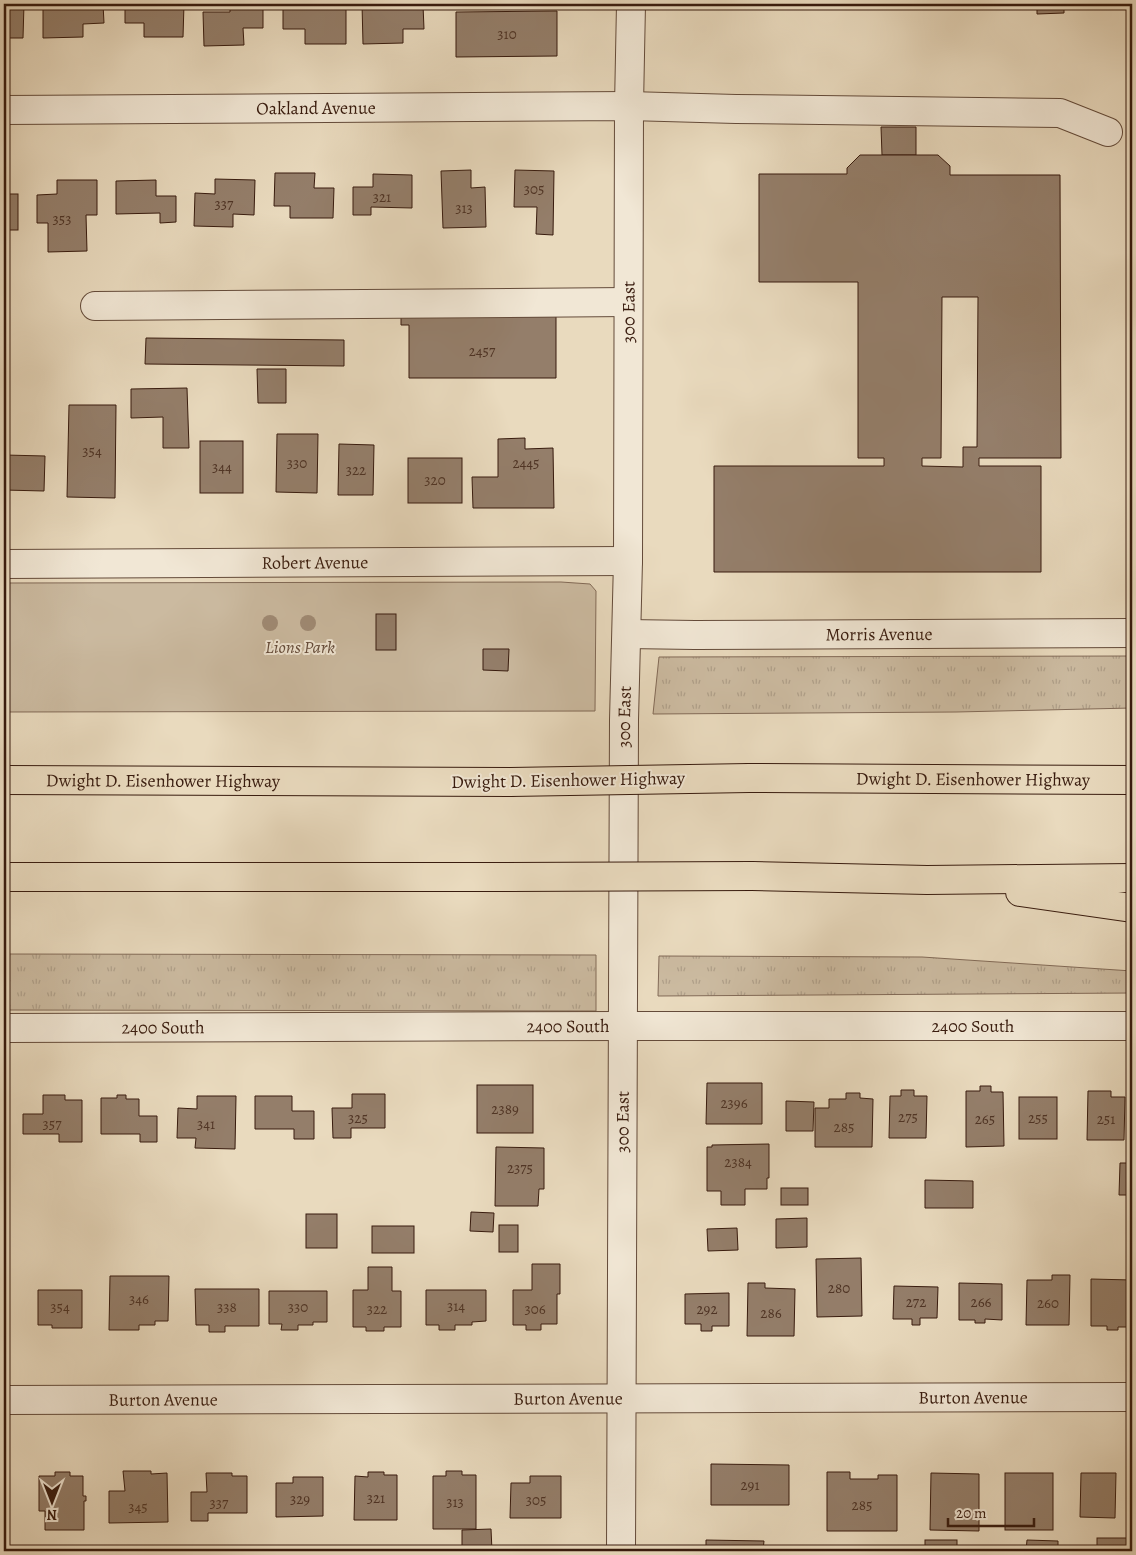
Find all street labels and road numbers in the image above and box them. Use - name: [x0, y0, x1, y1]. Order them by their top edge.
- street label: Oakland Avenue: [256, 96, 376, 120]
- street label: 300 East: [616, 281, 641, 343]
- street label: Robert Avenue: [262, 550, 368, 575]
- street label: Morris Avenue: [825, 622, 933, 646]
- street label: 300 East: [612, 686, 637, 748]
- street label: Dwight D. Eisenhower Highway: [451, 766, 686, 794]
- street label: Dwight D. Eisenhower Highway: [856, 767, 1091, 792]
- street label: Dwight D. Eisenhower Highway: [46, 768, 281, 793]
- street label: 2400 South: [526, 1014, 610, 1038]
- street label: 2400 South: [931, 1014, 1015, 1038]
- street label: 2400 South: [121, 1015, 205, 1040]
- street label: 300 East: [610, 1091, 635, 1153]
- street label: Burton Avenue: [918, 1385, 1028, 1410]
- street label: Burton Avenue: [513, 1386, 623, 1411]
- street label: Burton Avenue: [108, 1387, 218, 1412]

